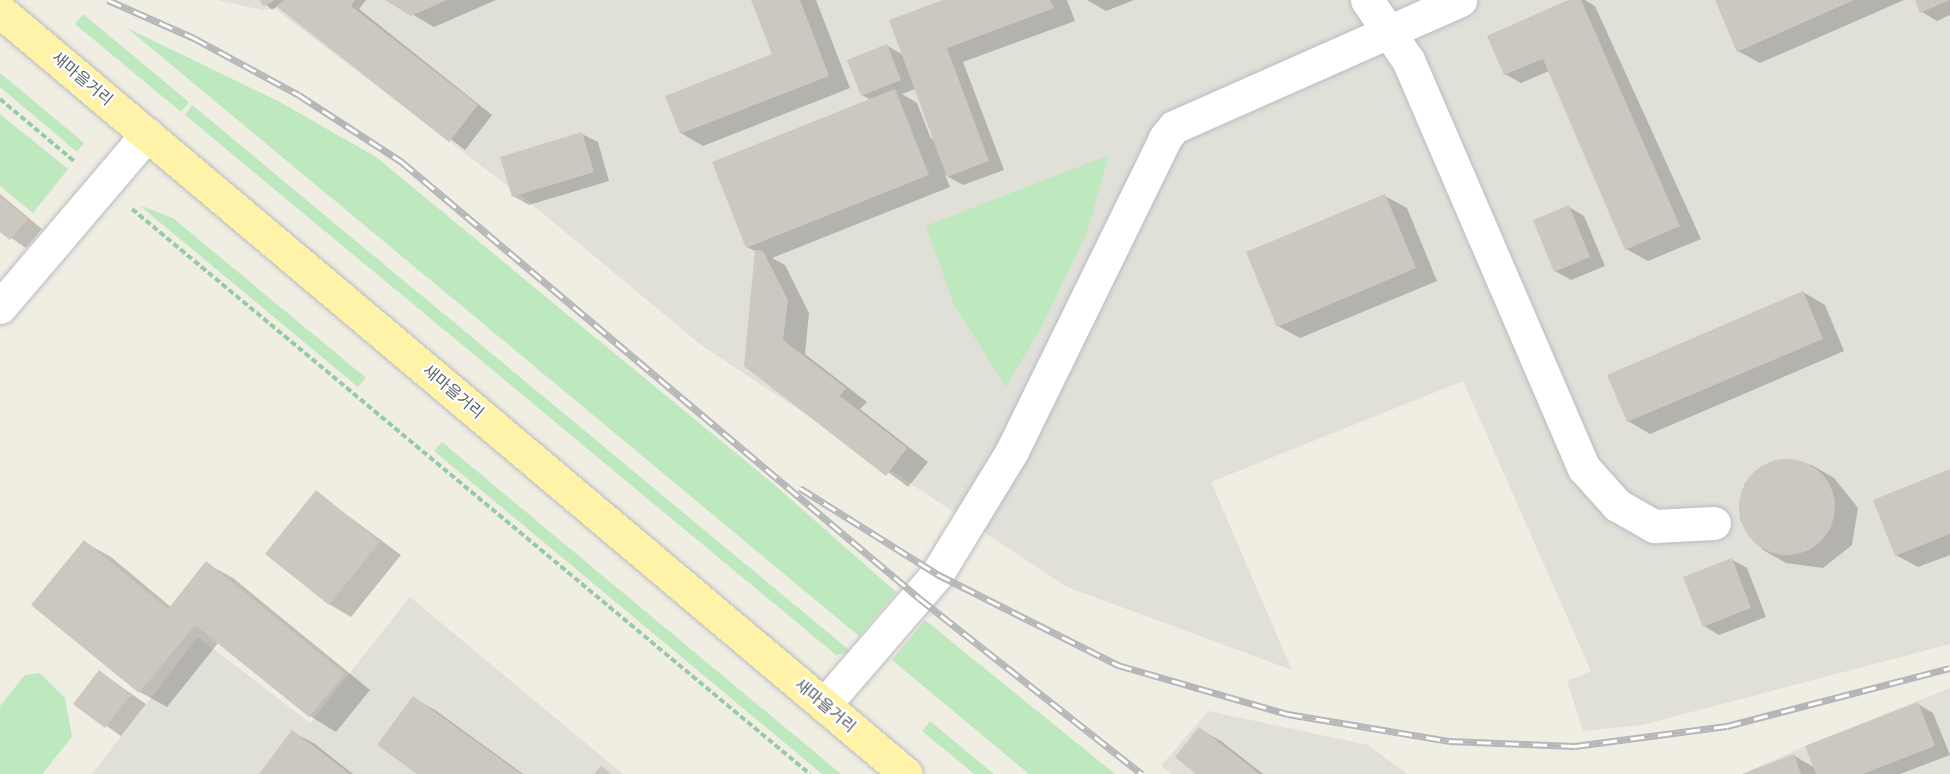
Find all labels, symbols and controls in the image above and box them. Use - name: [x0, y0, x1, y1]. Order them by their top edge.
- street label: 새마을거리: [48, 48, 116, 110]
- street label: 새마을거리: [419, 361, 487, 423]
- street label: 새마을거리: [791, 675, 859, 737]

